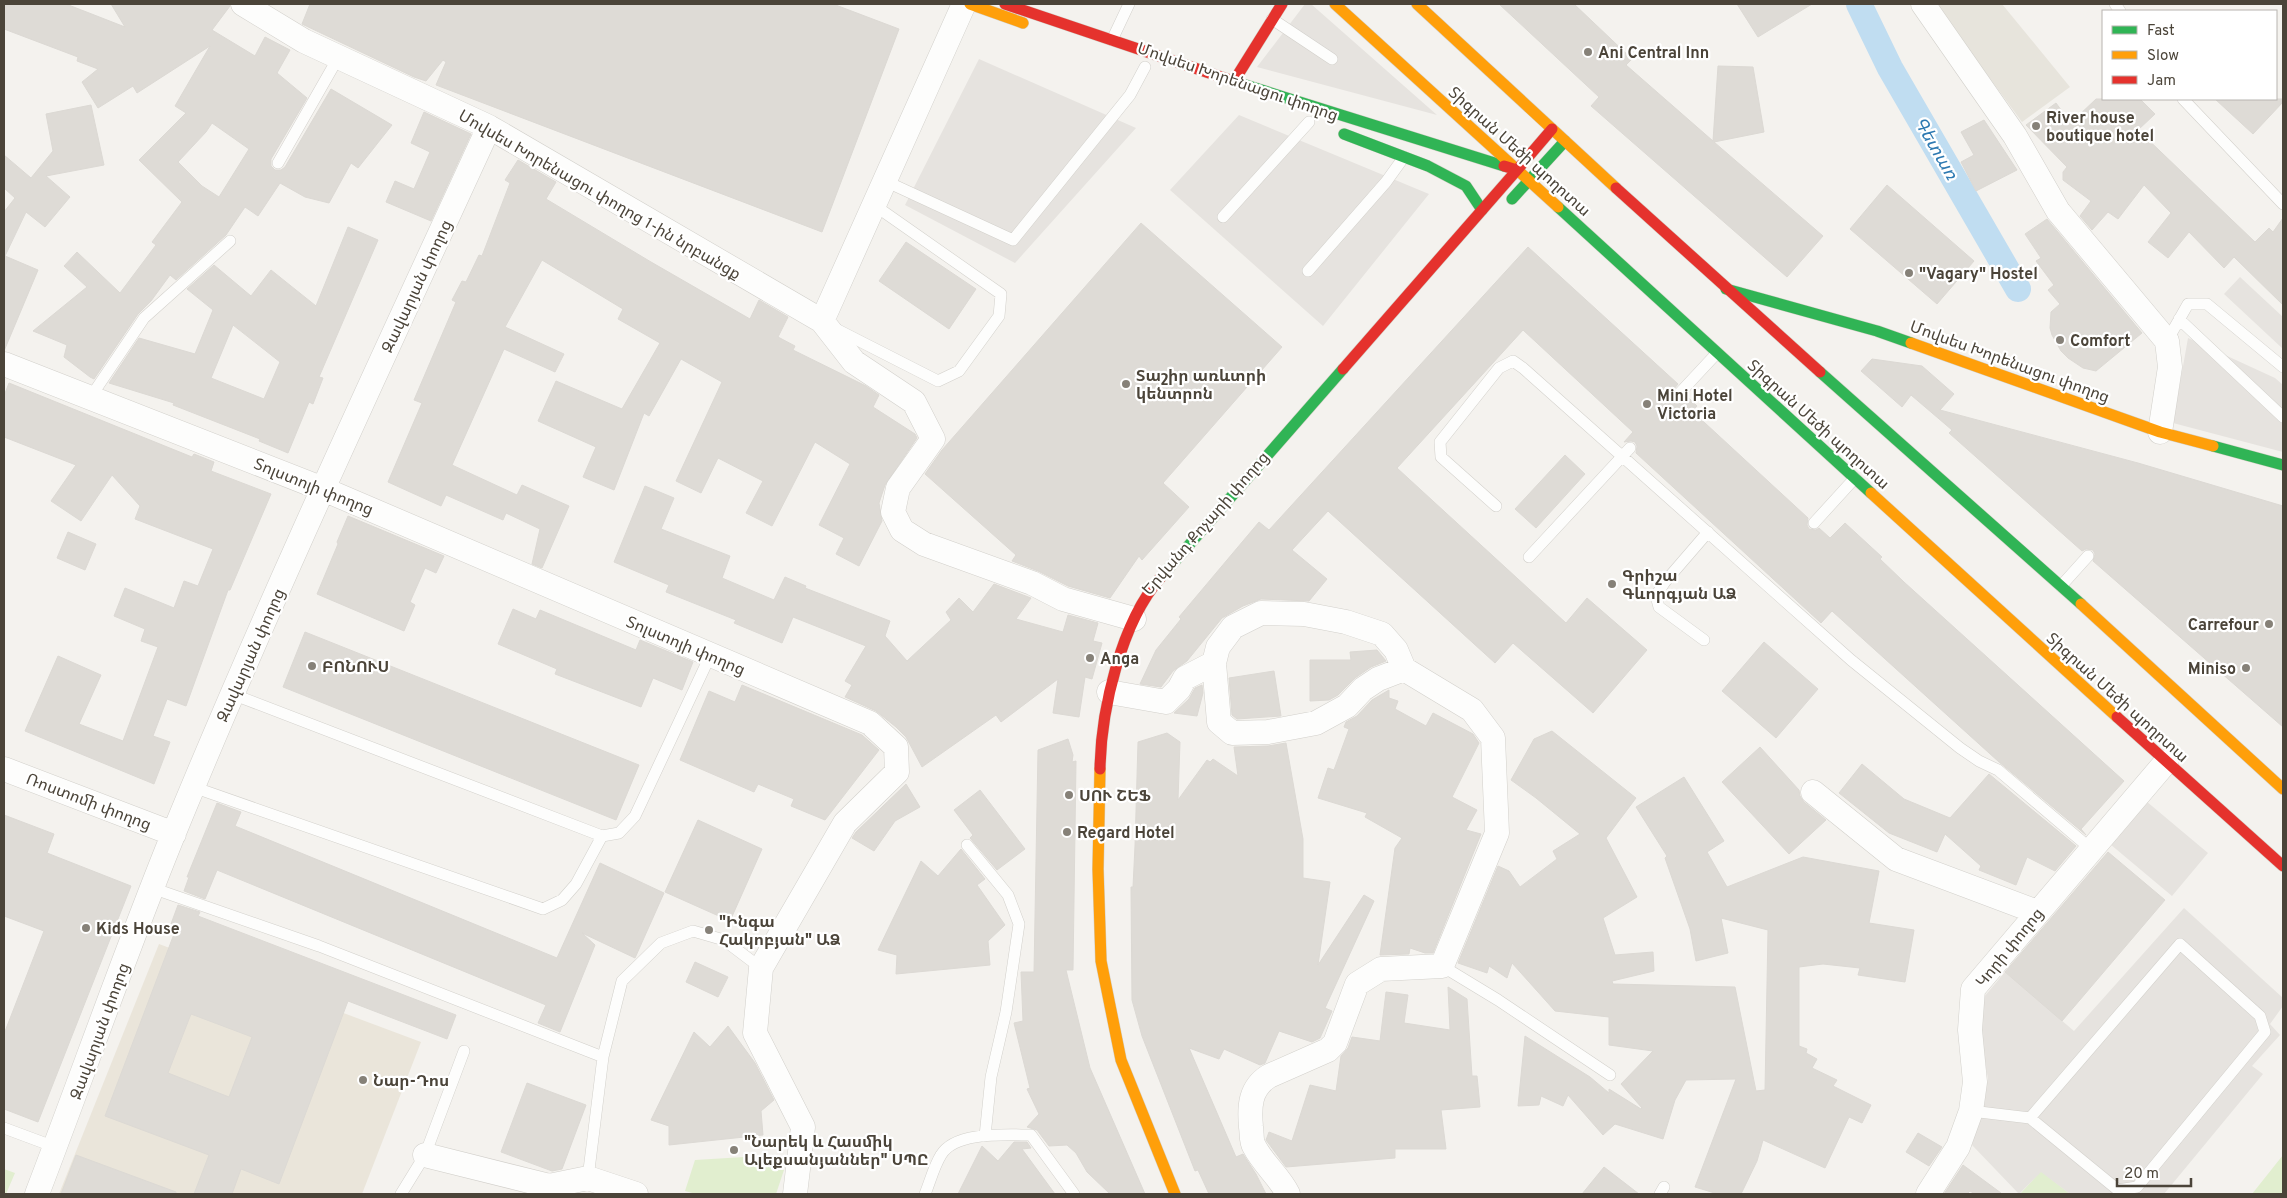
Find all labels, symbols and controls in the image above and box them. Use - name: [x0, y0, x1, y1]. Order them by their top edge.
- legend: [2102, 10, 2277, 100]
- text: Fast: [2147, 22, 2175, 41]
- street label: Մովսես Խորենացու փողոց: [1134, 39, 1340, 127]
- place label: Ani Central Inn: [1598, 44, 1709, 64]
- marker: Ani Central Inn: [1582, 46, 1594, 58]
- text: Slow: [2147, 47, 2179, 66]
- text: Jam: [2147, 72, 2176, 91]
- street label: Տիգրան Մեծի պողոտա: [1443, 83, 1594, 222]
- street label: Մովսես Խորենացու փողոց 1-ին նրբանցք: [454, 106, 744, 285]
- place label: River house boutique hotel: [2046, 109, 2154, 147]
- water label: Գետառ: [1908, 113, 1962, 185]
- marker: River house boutique hotel: [2030, 120, 2042, 132]
- street label: Զավարյան փողոց: [378, 217, 457, 356]
- place label: "Vagary" Hostel: [1919, 265, 2038, 285]
- marker: "Vagary" Hostel: [1903, 267, 1915, 279]
- street label: Մովսես Խորենացու փողոց: [1907, 317, 2112, 408]
- place label: Comfort: [2070, 332, 2130, 352]
- marker: Comfort: [2054, 334, 2066, 346]
- street label: Տիգրան Մեծի պողոտա: [1742, 356, 1893, 495]
- place label: Տաշիր առևտրի կենտրոն: [1136, 367, 1266, 405]
- marker: Տաշիր առևտրի կենտրոն: [1120, 378, 1132, 390]
- place label: Mini Hotel Victoria: [1657, 387, 1733, 425]
- marker: Mini Hotel Victoria: [1641, 398, 1653, 410]
- street label: Երվանդ Քոչարի փողոց: [1139, 448, 1274, 600]
- street label: Տոլստոյի փողոց: [251, 455, 376, 521]
- place label: Գրիշա Գևորգյան ԱՁ: [1622, 567, 1737, 605]
- marker: Գրիշա Գևորգյան ԱՁ: [1606, 578, 1618, 590]
- street label: Զավարյան փողոց: [213, 586, 290, 726]
- street label: Տոլստոյի փողոց: [623, 613, 748, 681]
- place label: Carrefour: [2188, 616, 2259, 636]
- marker: Carrefour: [2263, 618, 2275, 630]
- street label: Տիգրան Մեծի պողոտա: [2041, 629, 2192, 768]
- place label: Anga: [1100, 650, 1139, 670]
- marker: Anga: [1084, 652, 1096, 664]
- place label: ԲՈՆՈՒՍ: [322, 658, 389, 678]
- marker: ԲՈՆՈՒՍ: [306, 660, 318, 672]
- place label: Miniso: [2188, 660, 2236, 680]
- marker: Miniso: [2240, 662, 2252, 674]
- street label: Ռոստոմի փողոց: [23, 770, 154, 836]
- place label: ՍՈՒ ՇԵՖ: [1079, 787, 1151, 807]
- marker: ՍՈՒ ՇԵՖ: [1063, 789, 1075, 801]
- place label: Regard Hotel: [1077, 824, 1175, 844]
- marker: Regard Hotel: [1061, 826, 1073, 838]
- street label: Կորի փողոց: [1972, 904, 2049, 992]
- place label: "Ինգա Հակոբյան" ԱՁ: [719, 913, 841, 951]
- place label: Kids House: [96, 920, 180, 940]
- marker: Kids House: [80, 922, 92, 934]
- marker: "Ինգա Հակոբյան" ԱՁ: [703, 924, 715, 936]
- street label: Զավարյան փողոց: [67, 960, 135, 1103]
- place label: Նար-Դոս: [373, 1072, 449, 1092]
- marker: Նար-Դոս: [357, 1074, 369, 1086]
- place label: "Նարեկ և Հասմիկ Ալեքսանյաններ" ՍՊԸ: [744, 1133, 928, 1171]
- marker: "Նարեկ և Հասմիկ Ալեքսանյաններ" ՍՊԸ: [728, 1144, 740, 1156]
- scale bar: [2117, 1156, 2191, 1188]
- text: 20 m: [2124, 1165, 2159, 1184]

